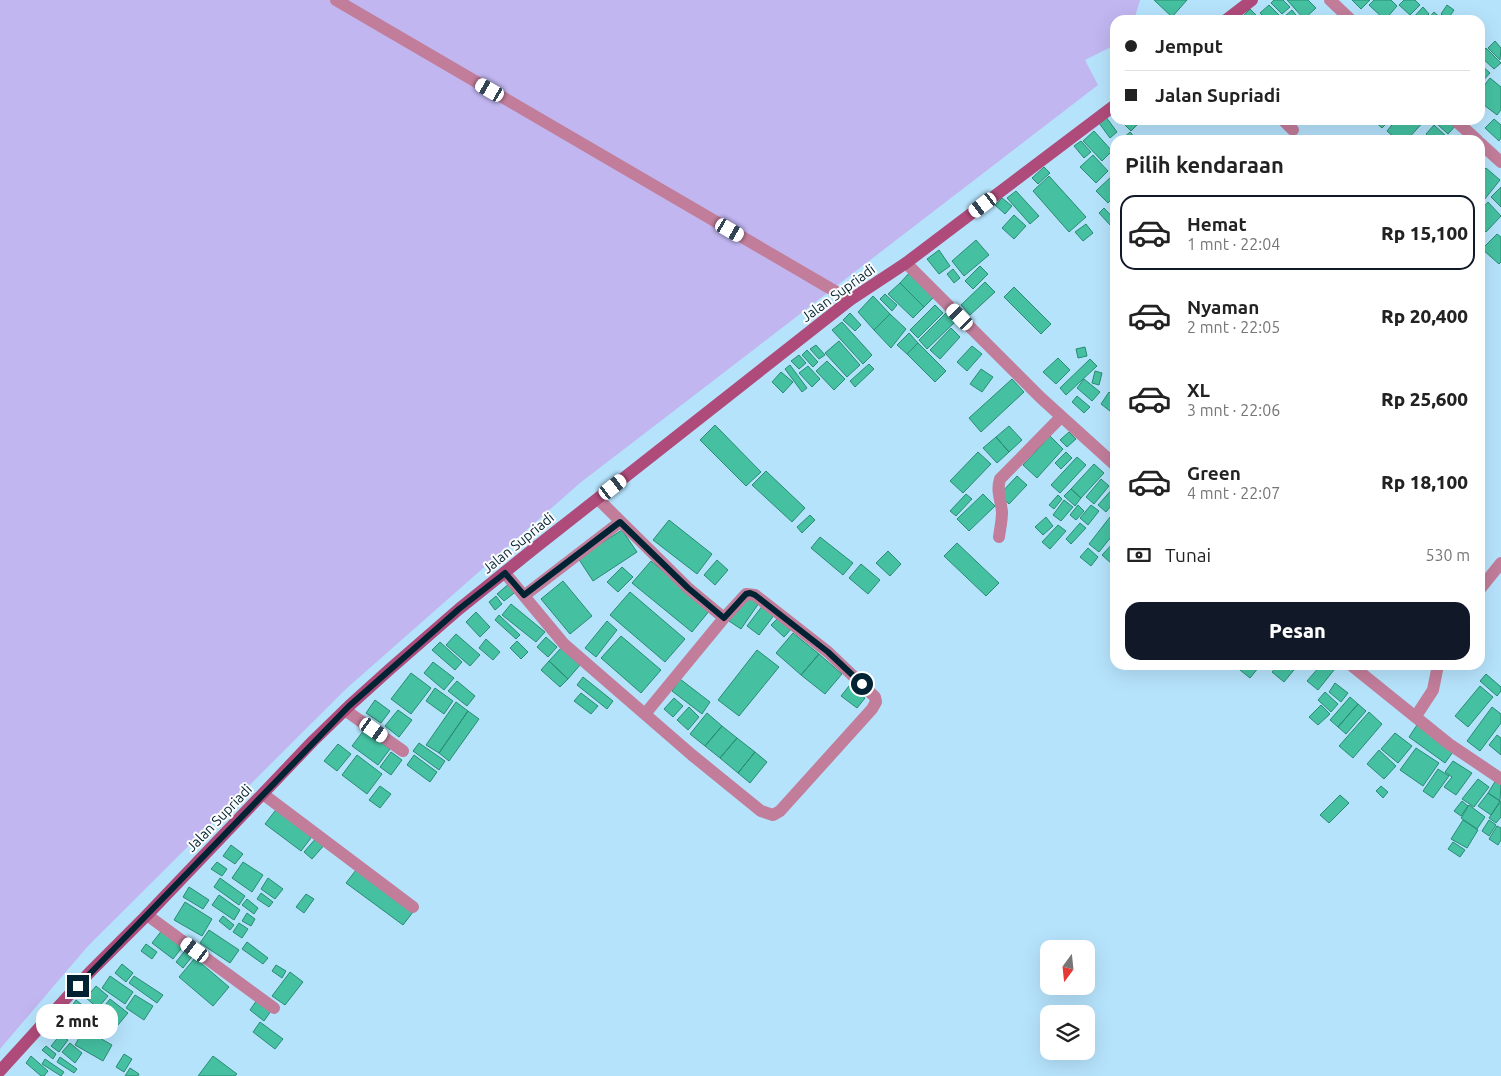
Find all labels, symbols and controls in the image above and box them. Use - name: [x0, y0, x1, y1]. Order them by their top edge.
- text: Jemput: [1155, 35, 1223, 57]
- car: [473, 76, 506, 104]
- text: Jalan Supriadi: [1155, 84, 1280, 106]
- text: Pilih kendaraan: [1125, 152, 1284, 177]
- car: [966, 190, 999, 220]
- icon: car: [1127, 210, 1172, 255]
- text: Hemat: [1187, 213, 1247, 235]
- car: [713, 216, 746, 244]
- text: Rp 15,100: [1381, 222, 1468, 244]
- text: 1 mnt · 22:04: [1187, 235, 1280, 253]
- street label: Jalan Supriadi: [798, 261, 878, 325]
- icon: car: [1127, 293, 1172, 338]
- text: Nyaman: [1187, 296, 1259, 318]
- car: [944, 301, 975, 333]
- text: Rp 20,400: [1381, 305, 1468, 327]
- text: 2 mnt · 22:05: [1187, 318, 1280, 336]
- icon: car: [1127, 376, 1172, 421]
- text: XL: [1187, 379, 1210, 401]
- text: Rp 25,600: [1381, 388, 1468, 410]
- text: 3 mnt · 22:06: [1187, 401, 1280, 419]
- icon: car: [1127, 459, 1172, 504]
- text: Green: [1187, 462, 1241, 484]
- text: Rp 18,100: [1381, 471, 1468, 493]
- car: [596, 472, 629, 502]
- text: 4 mnt · 22:07: [1187, 484, 1280, 502]
- street label: Jalan Supriadi: [479, 509, 557, 577]
- icon: cash: [1125, 541, 1153, 569]
- text: Tunai: [1165, 544, 1211, 566]
- text: 530 m: [1425, 546, 1470, 564]
- button: Pesan: [1125, 602, 1470, 660]
- route start: [851, 673, 873, 695]
- car: [357, 715, 390, 745]
- street label: Jalan Supriadi: [183, 781, 255, 855]
- car: [178, 935, 211, 965]
- north arrow: [1040, 940, 1095, 995]
- map controls: [1040, 940, 1095, 1060]
- route end: [67, 975, 89, 997]
- callout: 2 mnt: [37, 1004, 119, 1038]
- button: layers: [1040, 1005, 1095, 1060]
- text: 2 mnt: [55, 1012, 99, 1030]

